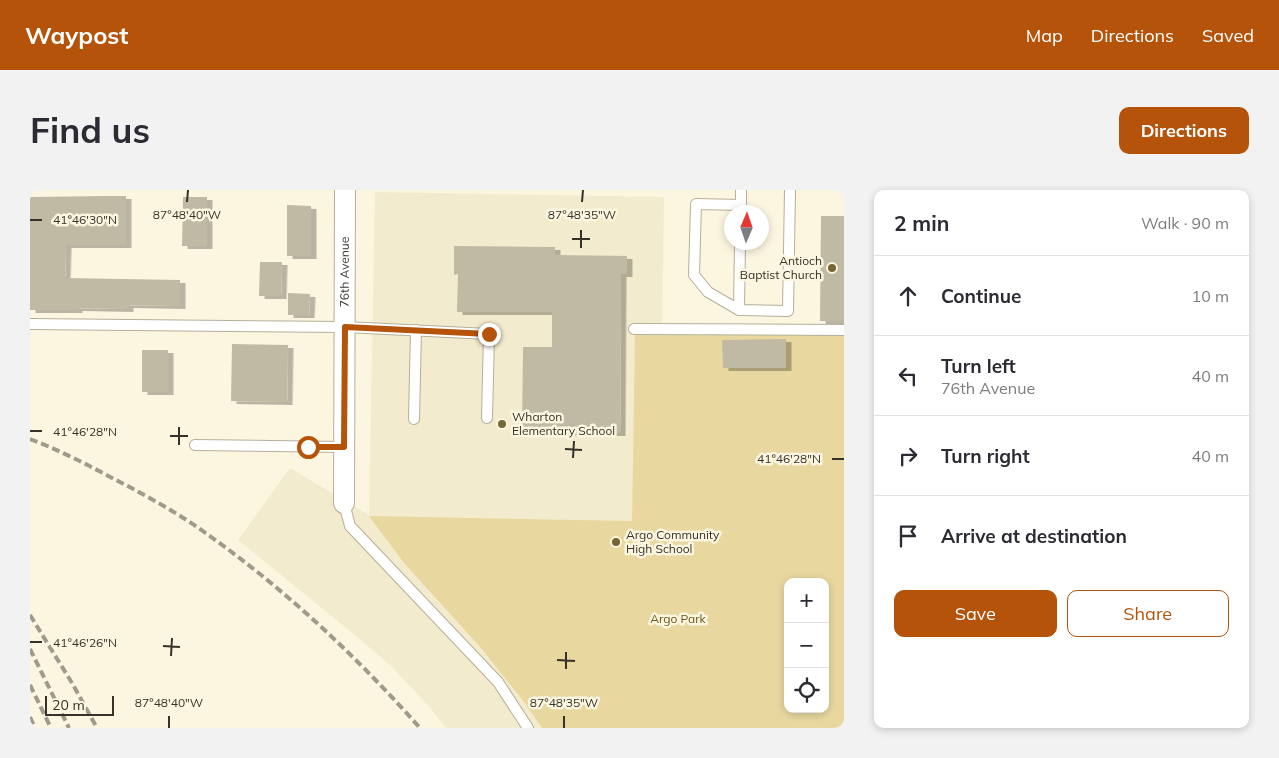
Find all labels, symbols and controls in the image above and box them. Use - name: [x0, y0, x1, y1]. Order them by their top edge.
- text: Waypost: [25, 20, 128, 50]
- text: Map: [1026, 24, 1063, 47]
- text: Directions: [1091, 24, 1174, 47]
- text: Saved: [1202, 24, 1254, 47]
- button: Directions: [1119, 107, 1249, 154]
- text: Find us: [30, 108, 150, 152]
- north arrow: [724, 205, 769, 250]
- text: 87°48'40"W: [153, 207, 221, 222]
- text: 87°48'35"W: [548, 207, 616, 222]
- text: 2 min: [894, 210, 949, 236]
- text: 41°46'30"N: [53, 212, 117, 227]
- text: Walk · 90 m: [1141, 213, 1229, 233]
- street label: 76th Avenue: [337, 237, 352, 307]
- place label: Antioch Baptist Church: [740, 253, 822, 282]
- marker: Antioch Baptist Church: [826, 262, 838, 274]
- icon: ahead: [894, 282, 922, 310]
- text: Continue: [941, 284, 1021, 308]
- text: 10 m: [1192, 286, 1229, 306]
- route end: [478, 323, 501, 346]
- text: Turn left: [941, 354, 1016, 378]
- icon: left: [894, 362, 922, 390]
- text: 40 m: [1192, 366, 1229, 386]
- text: 76th Avenue: [941, 378, 1035, 398]
- place label: Wharton Elementary School: [512, 409, 615, 438]
- marker: Wharton Elementary School: [496, 418, 508, 430]
- text: 41°46'28"N: [53, 424, 117, 439]
- route start: [297, 436, 320, 459]
- icon: right: [894, 442, 922, 470]
- text: Turn right: [941, 444, 1030, 468]
- text: 40 m: [1192, 446, 1229, 466]
- text: 41°46'28"N: [757, 451, 821, 466]
- icon: arrive: [894, 522, 922, 550]
- text: Arrive at destination: [941, 524, 1127, 548]
- place label: Argo Community High School: [626, 527, 720, 556]
- marker: Argo Community High School: [610, 536, 622, 548]
- map controls: [784, 578, 829, 713]
- button: +: [784, 578, 829, 623]
- button: Save: [894, 590, 1057, 637]
- button: Share: [1067, 590, 1229, 637]
- park label: Argo Park: [650, 611, 707, 626]
- button: −: [784, 623, 829, 668]
- text: 41°46'26"N: [53, 635, 117, 650]
- button: locate: [784, 668, 829, 713]
- scale bar: [45, 693, 114, 716]
- text: 87°48'40"W: [135, 695, 203, 710]
- text: 87°48'35"W: [530, 695, 598, 710]
- text: 20 m: [52, 696, 85, 714]

